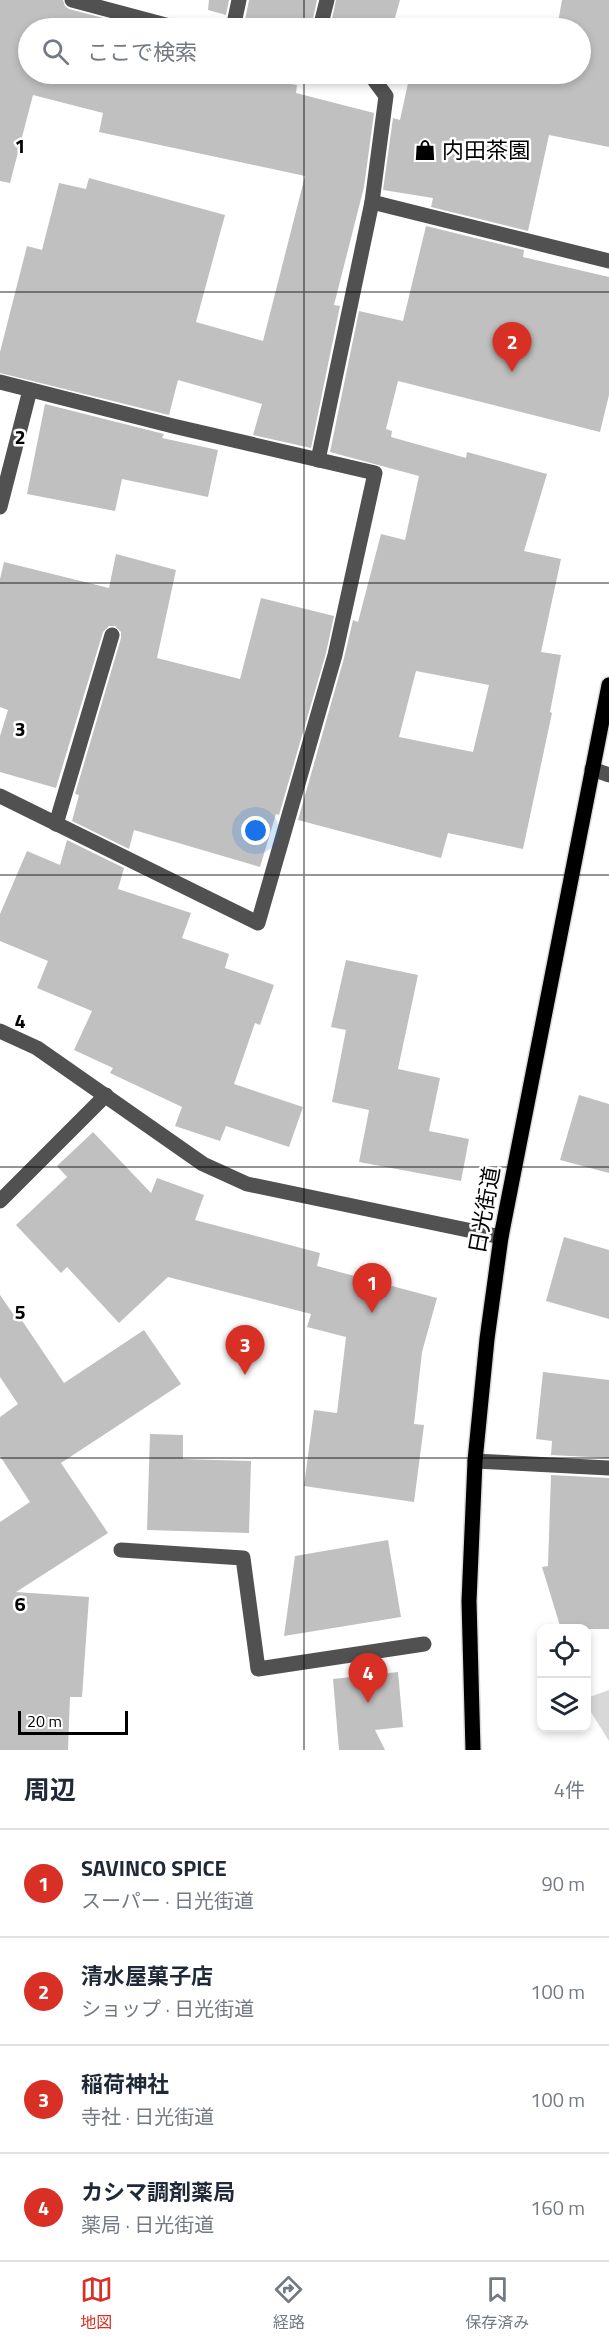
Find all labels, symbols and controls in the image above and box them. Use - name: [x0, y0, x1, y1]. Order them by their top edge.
- search box: [18, 18, 591, 84]
- icon: search: [39, 35, 72, 68]
- text: ここで検索: [87, 35, 197, 69]
- text: 1: [14, 130, 26, 161]
- place label: 内田茶園: [442, 133, 530, 167]
- shop icon: 内田茶園: [413, 138, 437, 162]
- pin: 2: [492, 322, 532, 372]
- text: 2: [14, 421, 26, 452]
- text: 3: [14, 713, 26, 744]
- your location: [241, 816, 270, 845]
- text: 4: [14, 1005, 26, 1036]
- street label: 日光街道: [460, 1164, 508, 1256]
- pin: 1: [352, 1264, 392, 1313]
- text: 5: [14, 1296, 26, 1327]
- pin: 3: [226, 1326, 264, 1375]
- text: 6: [14, 1588, 26, 1619]
- map controls: [537, 1624, 591, 1732]
- button: locate: [537, 1624, 591, 1678]
- pin: 4: [348, 1654, 388, 1703]
- button: layers: [537, 1678, 591, 1732]
- scale bar: [18, 1708, 128, 1736]
- text: 20 m: [27, 1709, 62, 1733]
- text: 周辺: [24, 1770, 76, 1809]
- text: 4件: [554, 1774, 585, 1805]
- text: SAVINCO SPICE: [81, 1851, 227, 1885]
- text: 1: [38, 1868, 49, 1899]
- text: 90 m: [541, 1868, 585, 1899]
- text: スーパー · 日光街道: [81, 1885, 254, 1916]
- text: 清水屋菓子店: [81, 1959, 213, 1993]
- text: 2: [38, 1976, 49, 2007]
- text: 100 m: [530, 1976, 585, 2007]
- text: ショップ · 日光街道: [81, 1993, 254, 2024]
- text: 稲荷神社: [81, 2067, 169, 2101]
- text: 3: [38, 2084, 49, 2115]
- text: 100 m: [530, 2084, 585, 2115]
- text: 寺社 · 日光街道: [81, 2101, 214, 2132]
- text: カシマ調剤薬局: [81, 2175, 235, 2209]
- text: 4: [38, 2192, 49, 2223]
- text: 160 m: [530, 2192, 585, 2223]
- text: 薬局 · 日光街道: [81, 2209, 214, 2240]
- tab: 地図: [80, 2273, 113, 2334]
- tab: 経路: [272, 2273, 305, 2334]
- tab: 保存済み: [465, 2273, 529, 2334]

